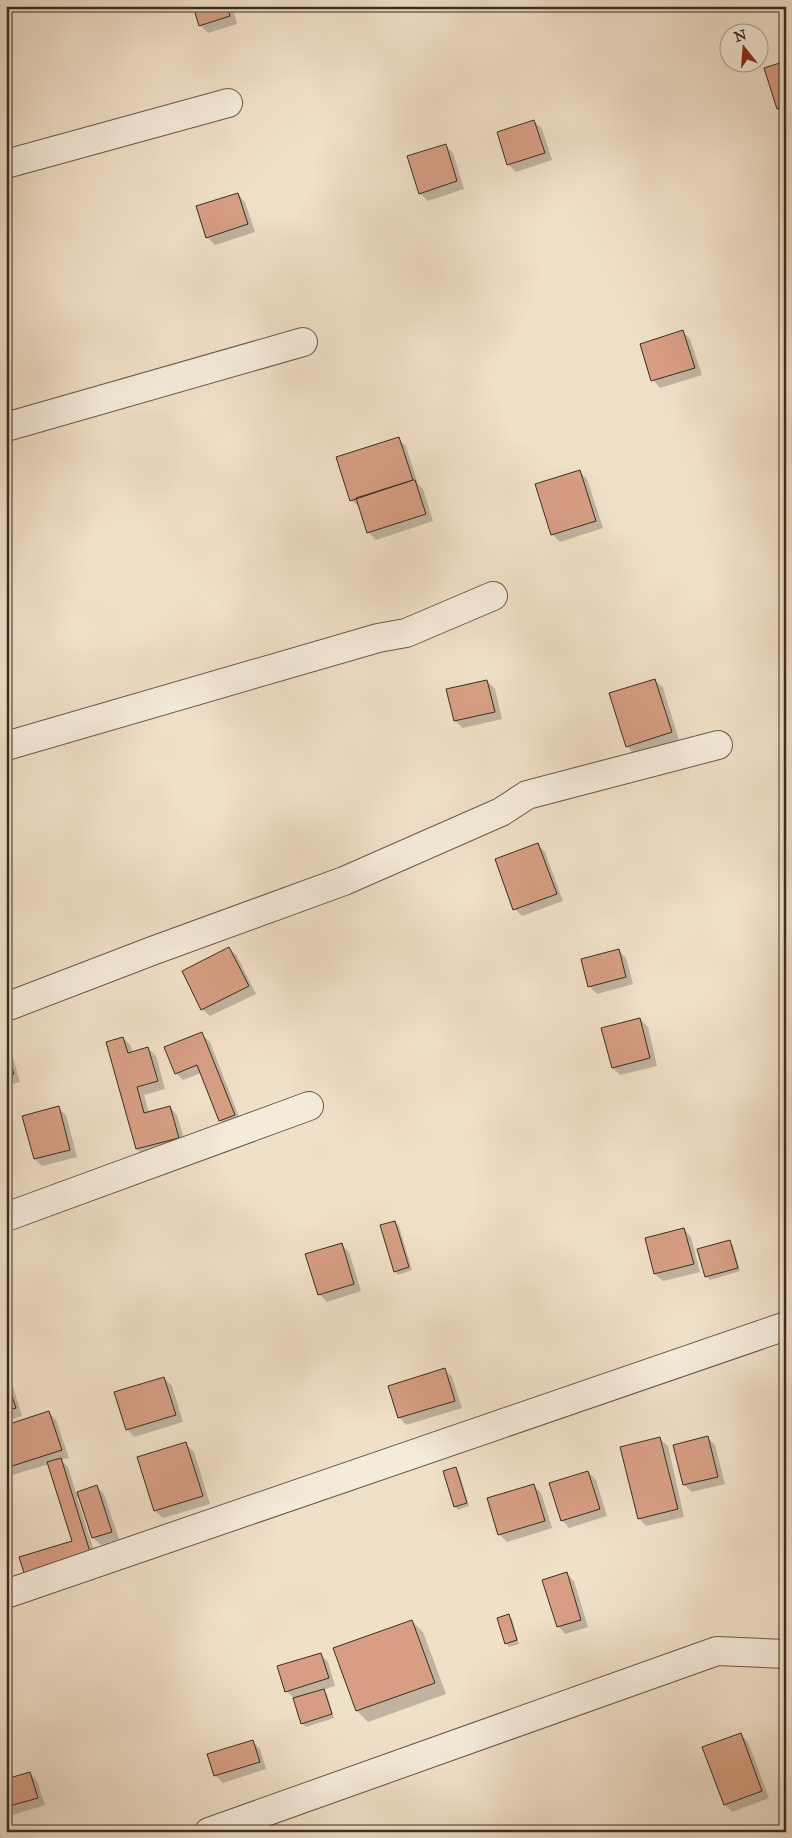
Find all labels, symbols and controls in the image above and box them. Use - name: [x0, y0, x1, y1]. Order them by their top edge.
- north arrow: [720, 22, 770, 72]
- text: N: [732, 26, 749, 46]

